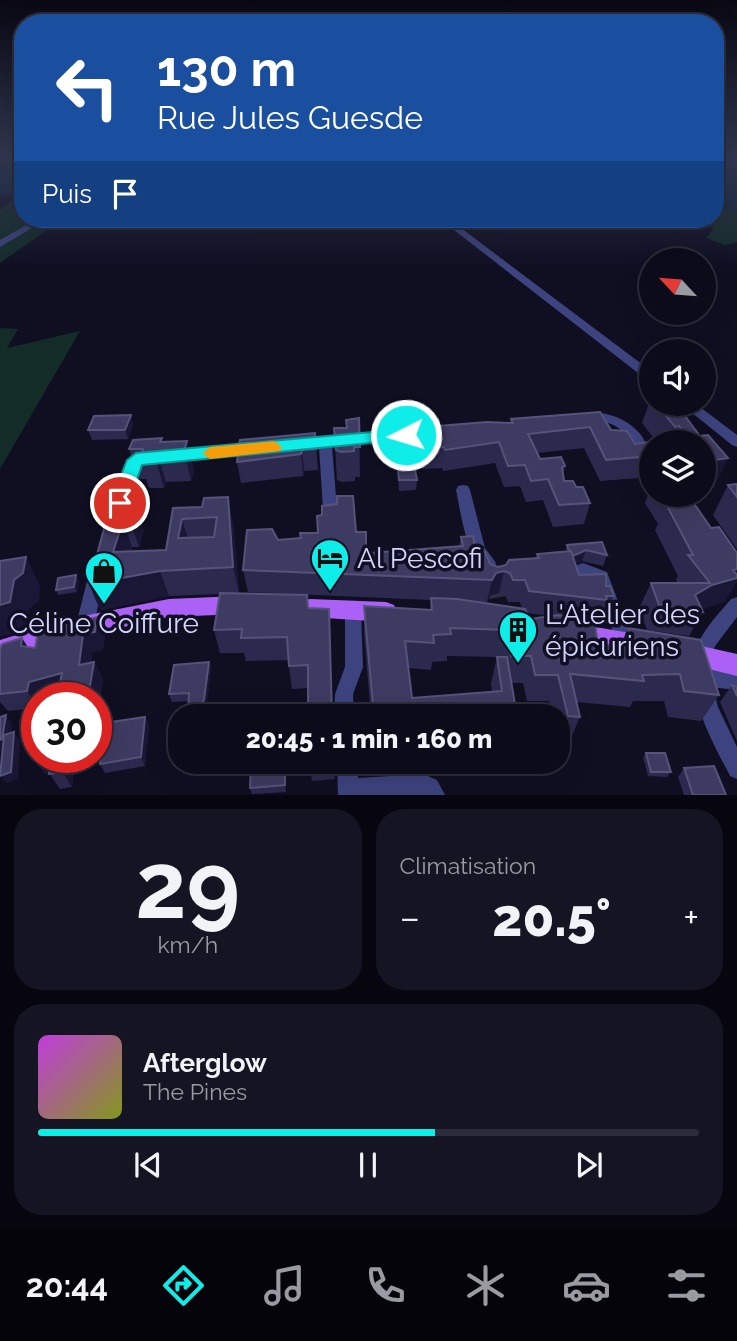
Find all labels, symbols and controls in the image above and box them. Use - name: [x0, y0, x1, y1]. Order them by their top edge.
- text: 130 m: [157, 40, 296, 97]
- icon: left: [42, 42, 133, 133]
- text: Rue Jules Guesde: [157, 99, 423, 136]
- icon: arrive: [106, 175, 144, 213]
- text: Puis: [42, 179, 92, 209]
- north arrow: [639, 248, 716, 326]
- map controls: [639, 248, 716, 507]
- button: sound: [639, 339, 716, 416]
- position arrow: [369, 398, 443, 472]
- button: layers: [639, 430, 716, 507]
- pin: [90, 473, 150, 533]
- icon: arrive: [101, 484, 139, 522]
- hotel icon: Al Pescofi: [309, 537, 351, 592]
- place label: Al Pescofi: [357, 542, 483, 575]
- shop icon: Céline Coiffure: [83, 550, 125, 605]
- place label: L'Atelier des épicuriens: [545, 598, 700, 663]
- place label: Céline Coiffure: [9, 607, 199, 640]
- building icon: L'Atelier des épicuriens: [497, 609, 539, 664]
- speed limit sign: 30: [21, 682, 112, 773]
- text: 20:45 · 1 min · 160 m: [246, 724, 492, 754]
- text: 29: [135, 832, 240, 939]
- text: Climatisation: [400, 852, 536, 879]
- text: 20.5°: [492, 887, 611, 948]
- text: −: [400, 895, 420, 940]
- text: +: [683, 895, 699, 940]
- text: km/h: [157, 931, 218, 958]
- text: Afterglow: [143, 1048, 267, 1078]
- text: The Pines: [143, 1078, 247, 1105]
- icon: previous: [129, 1146, 167, 1184]
- icon: pause: [349, 1146, 387, 1184]
- icon: next: [570, 1146, 608, 1184]
- icon: directions: [159, 1261, 208, 1310]
- icon: music: [260, 1261, 309, 1310]
- icon: phone: [361, 1261, 410, 1310]
- icon: climate: [461, 1261, 510, 1310]
- icon: car: [562, 1261, 611, 1310]
- icon: filters: [662, 1261, 711, 1310]
- text: 20:44: [26, 1267, 108, 1304]

